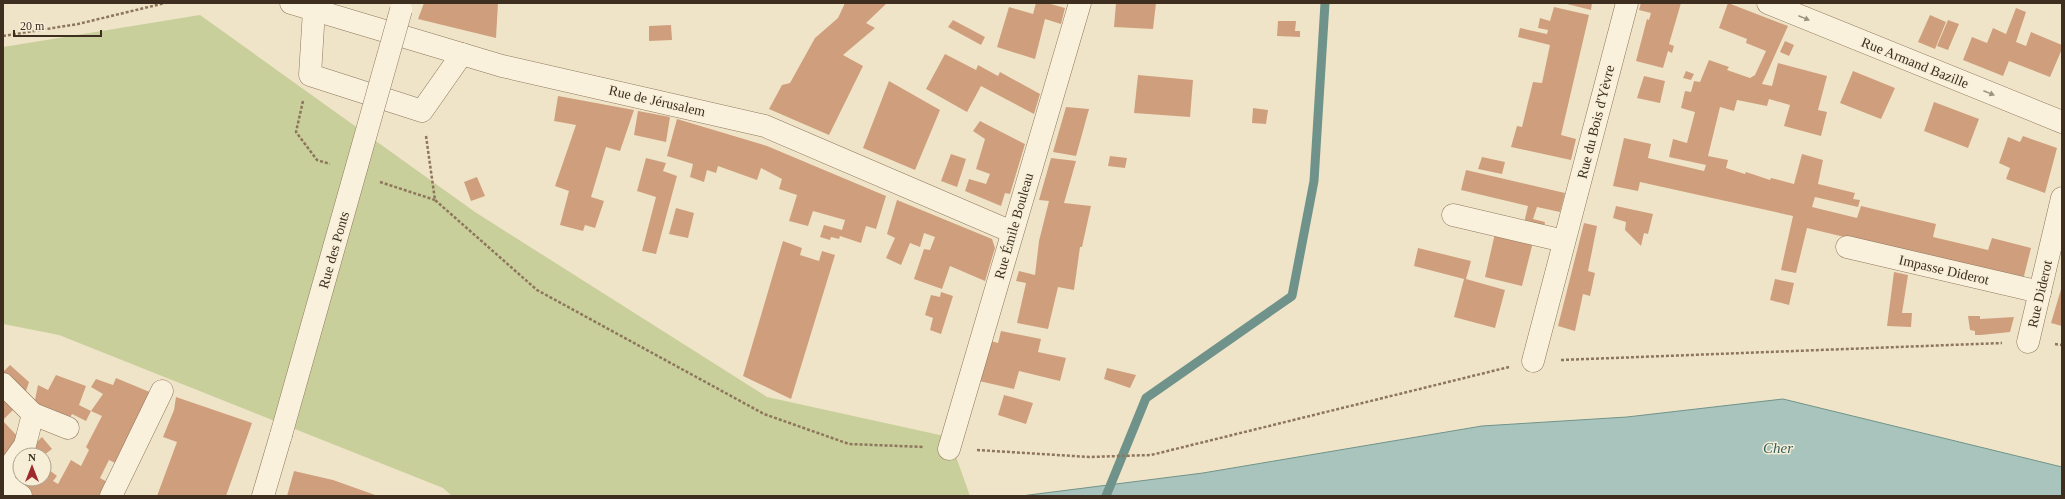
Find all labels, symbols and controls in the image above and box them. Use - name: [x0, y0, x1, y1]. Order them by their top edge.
- scale bar: [14, 12, 101, 38]
- one-way arrow: [1799, 15, 1811, 21]
- text: 20 m: [20, 19, 45, 33]
- street label: Rue Armand Bazille: [1859, 35, 1971, 91]
- street label: Rue du Bois d'Yèvre: [1575, 64, 1617, 180]
- street label: Rue de Jérusalem: [607, 83, 707, 119]
- one-way arrow: [1984, 90, 1995, 96]
- street label: Rue Émile Bouleau: [991, 171, 1036, 281]
- street label: Rue des Ponts: [316, 210, 352, 290]
- street label: Impasse Diderot: [1897, 252, 1991, 288]
- street label: Rue Diderot: [2025, 259, 2055, 329]
- water label: Cher: [1763, 440, 1793, 456]
- north arrow: [12, 447, 52, 487]
- text: N: [28, 451, 36, 463]

